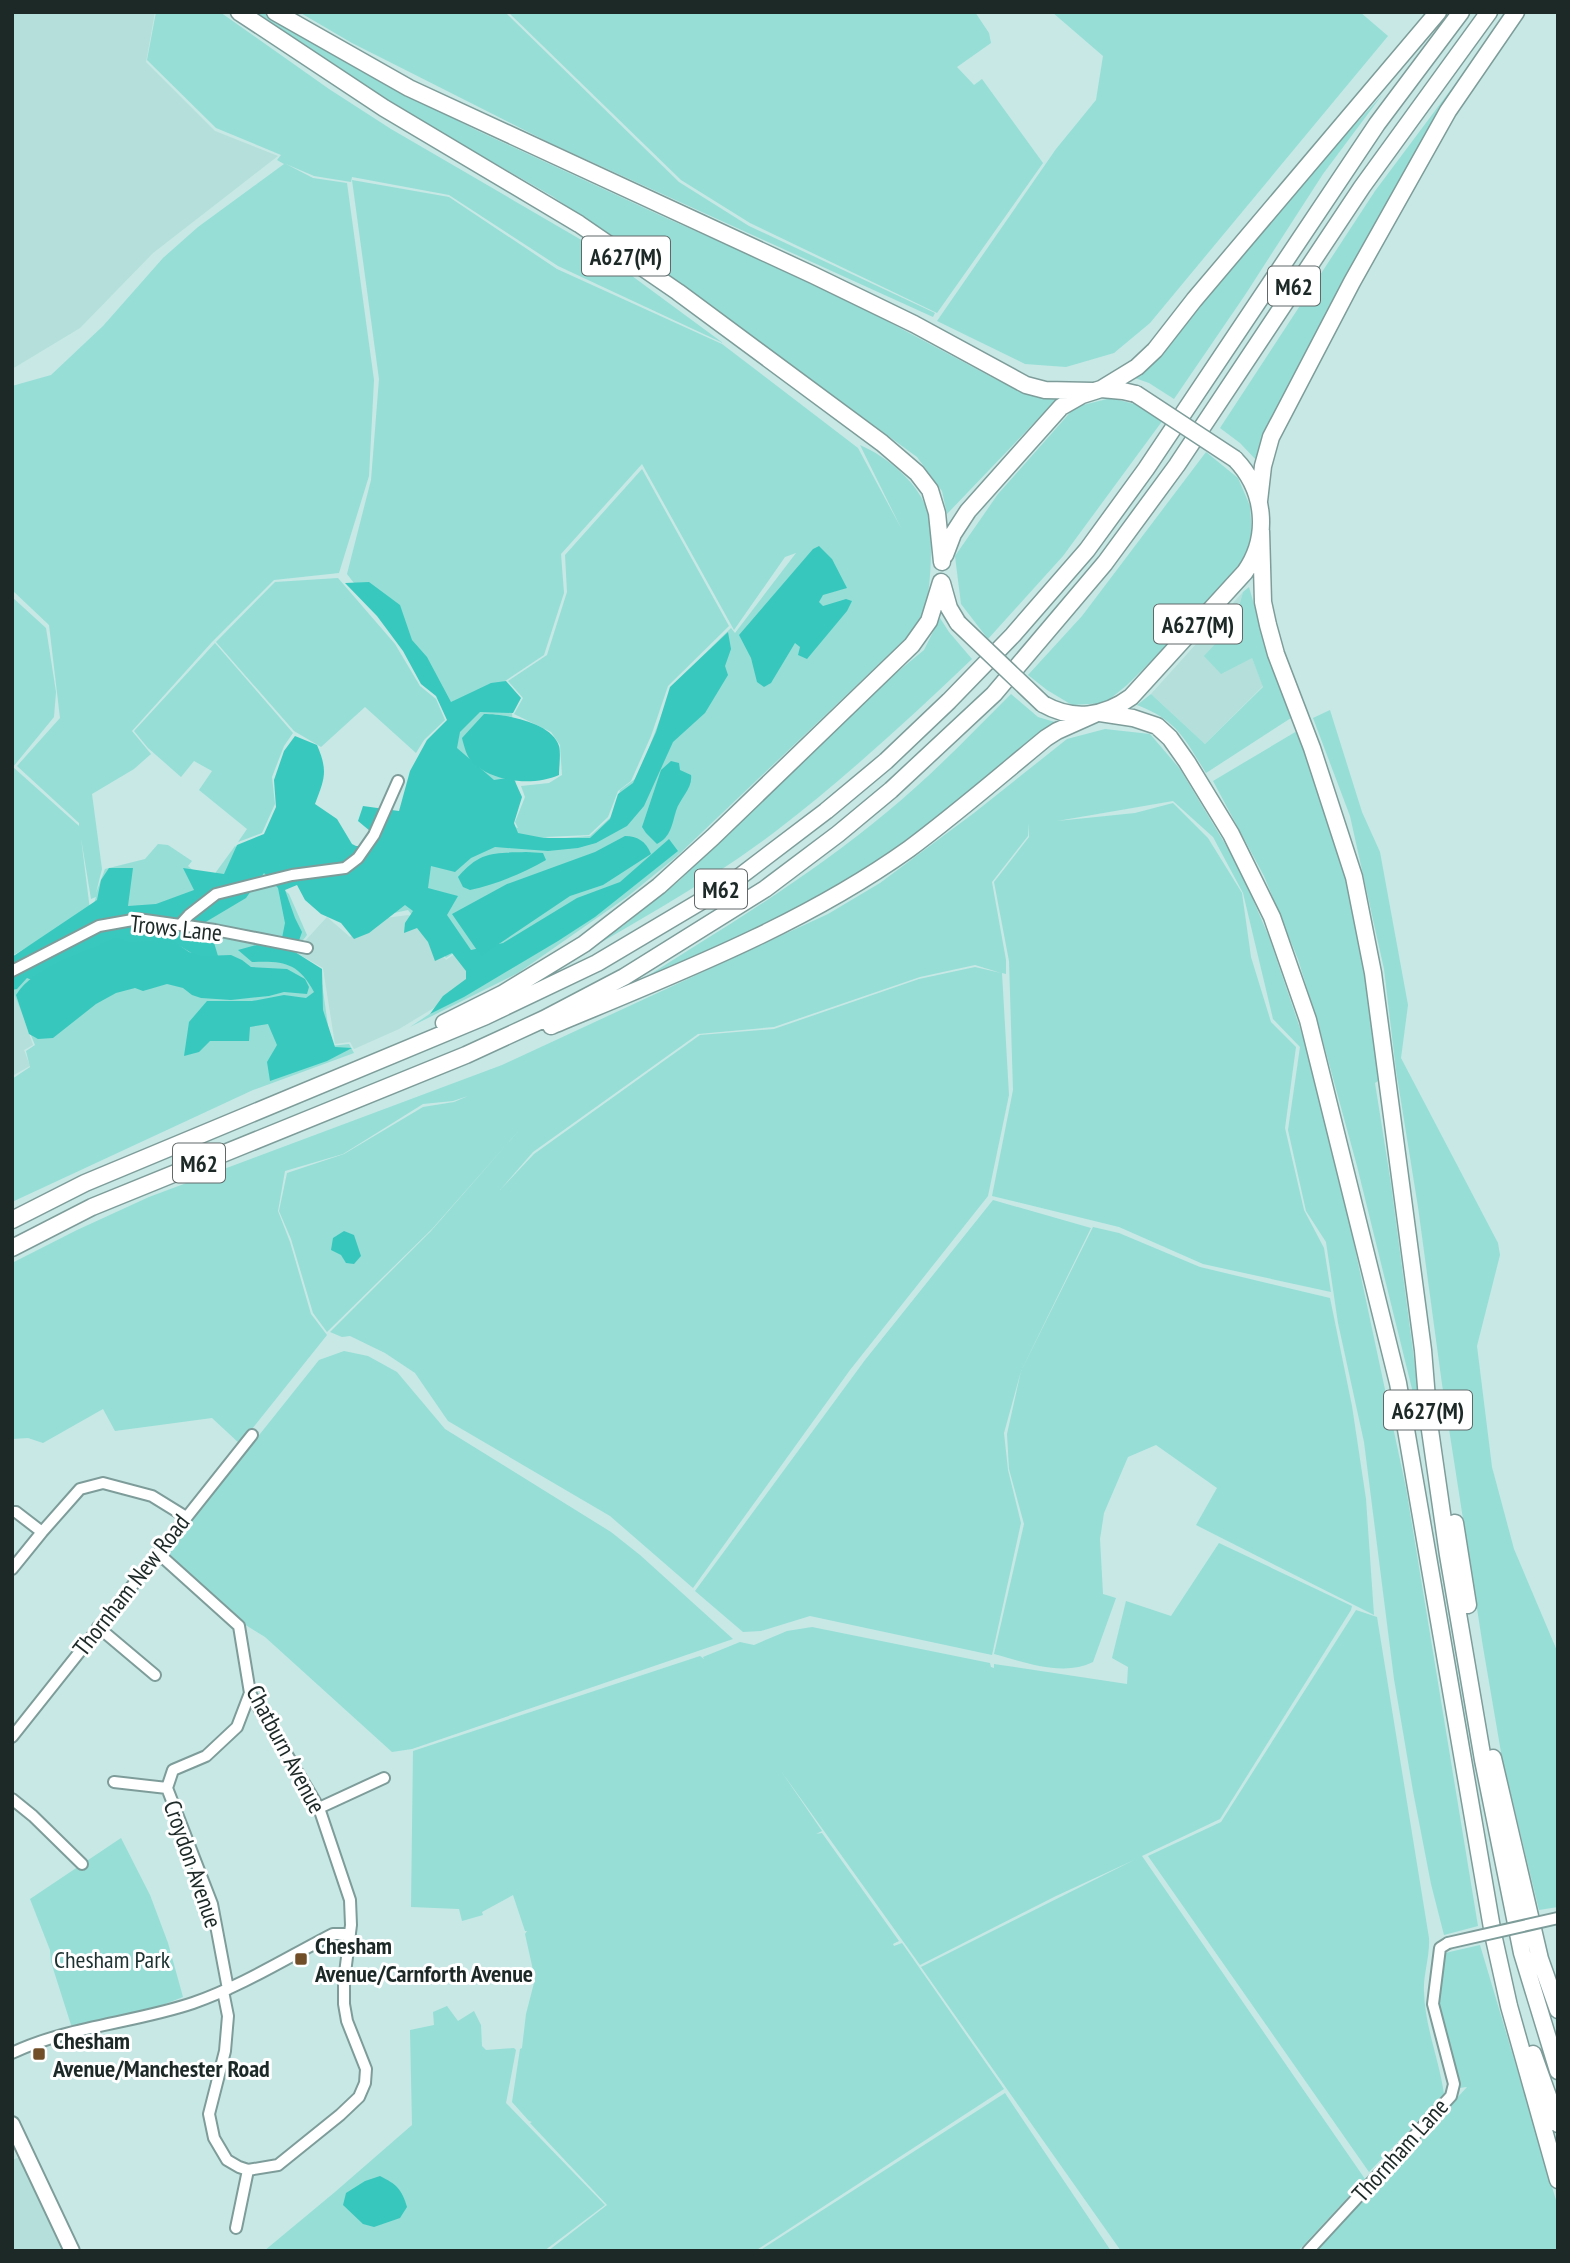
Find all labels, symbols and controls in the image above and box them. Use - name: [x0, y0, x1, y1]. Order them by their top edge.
- road number: A627(M): [582, 236, 670, 276]
- road number: M62: [1268, 266, 1320, 306]
- road number: A627(M): [1154, 604, 1242, 644]
- road number: M62: [695, 870, 747, 908]
- street label: Trows Lane: [128, 908, 224, 948]
- road number: M62: [173, 1144, 225, 1182]
- road number: A627(M): [1384, 1390, 1472, 1429]
- street label: Thornham New Road: [66, 1508, 196, 1662]
- street label: Chatburn Avenue: [239, 1680, 333, 1818]
- street label: Croydon Avenue: [157, 1796, 229, 1932]
- place label: Chesham Avenue/Carnforth Avenue: [314, 1930, 533, 1989]
- park label: Chesham Park: [54, 1944, 171, 1975]
- marker: Chesham Avenue/Carnforth Avenue: [293, 1951, 309, 1967]
- place label: Chesham Avenue/Manchester Road: [52, 2025, 270, 2084]
- marker: Chesham Avenue/Manchester Road: [31, 2046, 47, 2062]
- street label: Thornham Lane: [1345, 2092, 1455, 2208]

